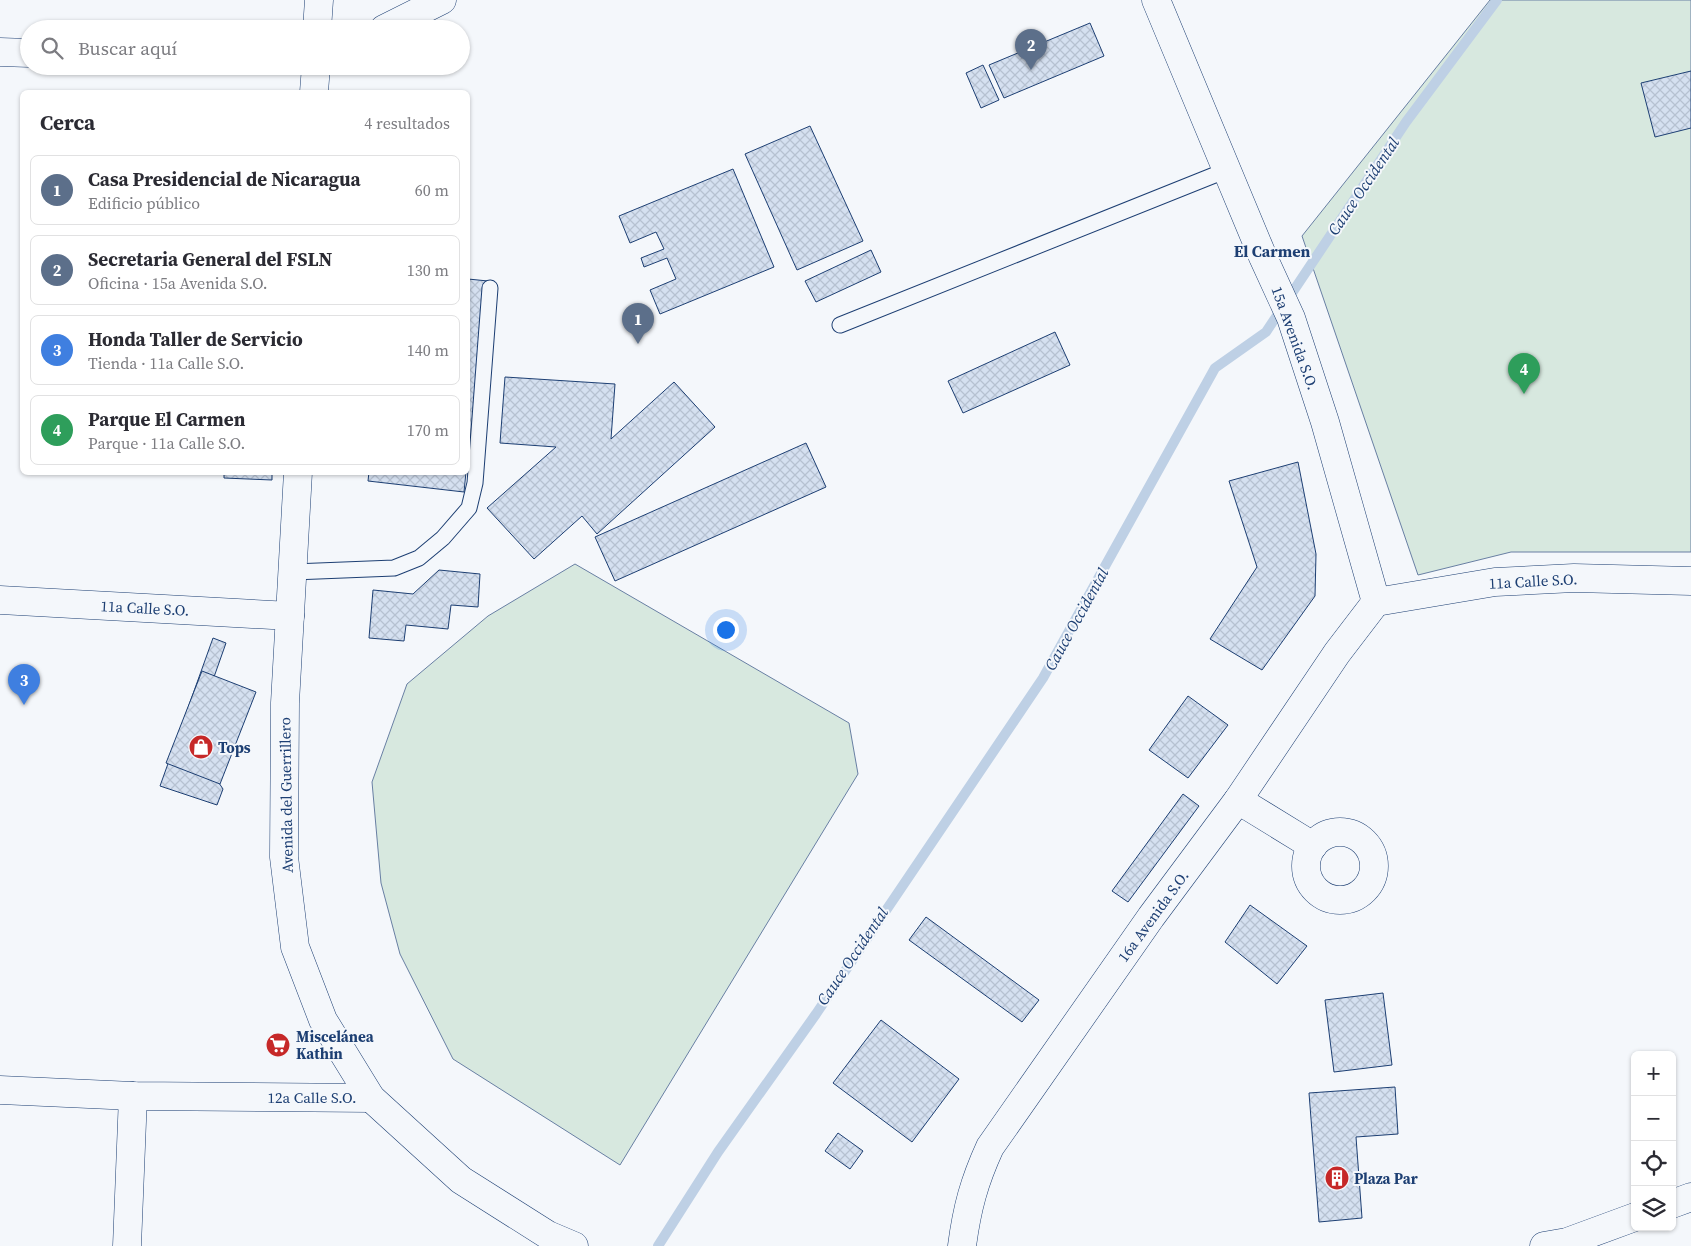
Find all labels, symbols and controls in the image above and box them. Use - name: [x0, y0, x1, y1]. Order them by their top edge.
- search box: [20, 20, 470, 75]
- pin: 2: [1015, 29, 1047, 70]
- icon: search: [38, 34, 66, 62]
- text: Buscar aquí: [78, 35, 177, 61]
- text: Cerca: [40, 108, 95, 137]
- text: 4 resultados: [364, 112, 450, 134]
- water label: Cauce Occidental: [1322, 132, 1404, 239]
- text: Casa Presidencial de Nicaragua: [88, 166, 361, 192]
- text: 1: [53, 179, 61, 201]
- text: 60 m: [415, 179, 449, 201]
- text: Edificio público: [88, 192, 200, 214]
- district label: El Carmen: [1234, 240, 1310, 262]
- text: Secretaria General del FSLN: [88, 246, 332, 272]
- text: 2: [53, 259, 61, 281]
- text: 130 m: [407, 259, 449, 281]
- text: Oficina · 15a Avenida S.O.: [88, 272, 268, 294]
- street label: 15a Avenida S.O.: [1267, 283, 1323, 393]
- pin: 1: [622, 303, 654, 344]
- text: Honda Taller de Servicio: [88, 326, 303, 352]
- text: 3: [53, 339, 61, 361]
- text: 140 m: [407, 339, 449, 361]
- text: Tienda · 11a Calle S.O.: [88, 352, 244, 374]
- pin: 4: [1508, 353, 1540, 394]
- text: Parque El Carmen: [88, 406, 245, 432]
- text: 4: [53, 419, 61, 441]
- text: 170 m: [407, 419, 449, 441]
- text: Parque · 11a Calle S.O.: [88, 432, 245, 454]
- water label: Cauce Occidental: [1039, 563, 1113, 674]
- street label: 11a Calle S.O.: [1488, 568, 1578, 594]
- street label: 11a Calle S.O.: [100, 595, 190, 621]
- your location: [713, 617, 739, 643]
- pin: 3: [8, 664, 40, 705]
- street label: Avenida del Guerrillero: [274, 717, 298, 873]
- shop icon: Tops: [188, 734, 214, 760]
- place label: Tops: [218, 737, 251, 758]
- street label: 16a Avenida S.O.: [1113, 866, 1193, 966]
- water label: Cauce Occidental: [811, 902, 893, 1009]
- place label: Miscelánea Kathin: [296, 1026, 375, 1064]
- supermarket icon: Miscelánea Kathin: [265, 1032, 291, 1058]
- map controls: [1631, 1051, 1676, 1231]
- button: +: [1631, 1051, 1676, 1096]
- street label: 12a Calle S.O.: [268, 1087, 356, 1108]
- button: −: [1631, 1096, 1676, 1141]
- button: locate: [1631, 1141, 1676, 1186]
- building icon: Plaza Par: [1324, 1165, 1350, 1191]
- place label: Plaza Par: [1354, 1168, 1418, 1189]
- button: layers: [1631, 1186, 1676, 1231]

